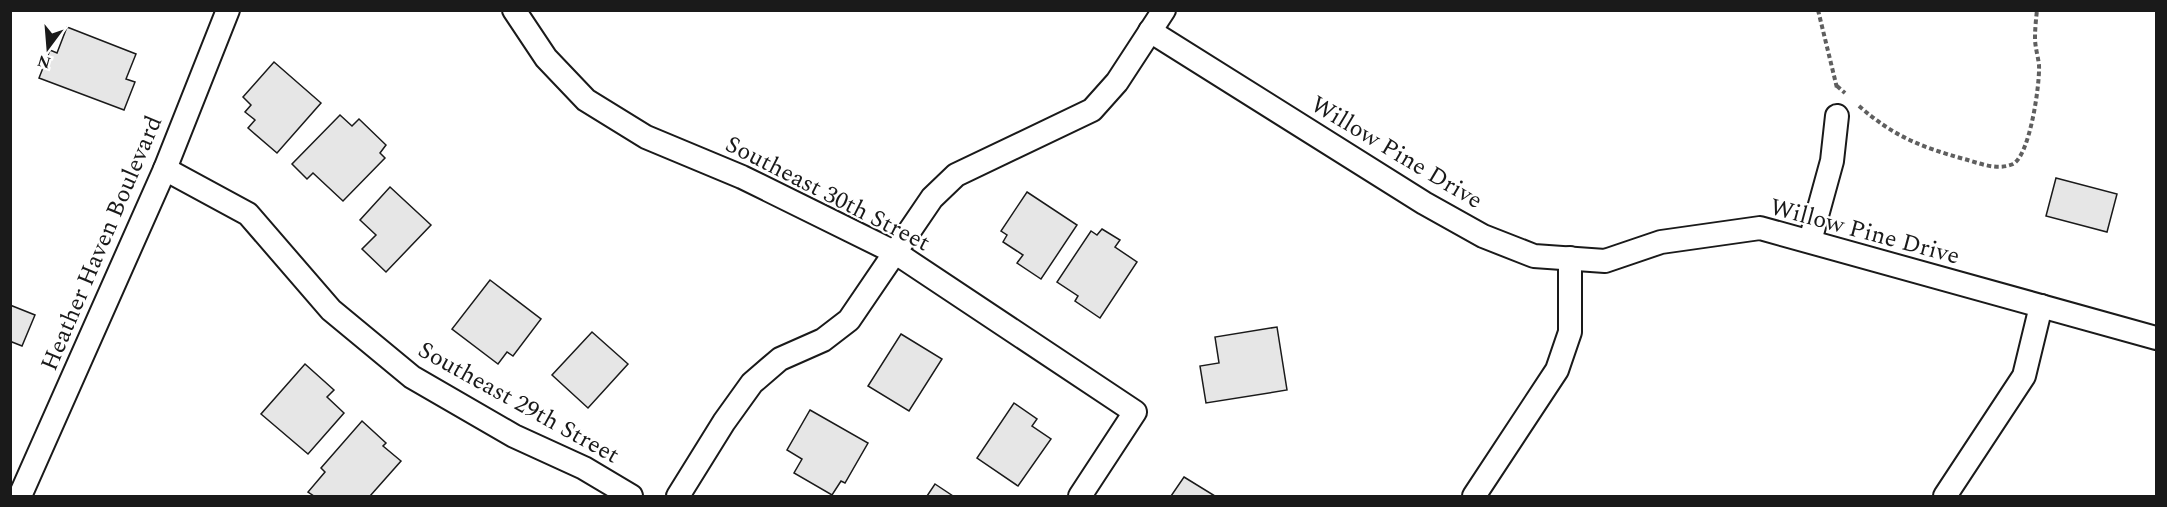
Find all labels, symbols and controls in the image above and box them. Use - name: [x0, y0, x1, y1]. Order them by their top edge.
- north arrow: [18, 18, 78, 78]
- text: N: [35, 48, 54, 75]
- street label: Willow Pine Drive: [1304, 87, 1489, 219]
- street label: Heather Haven Boulevard: [32, 110, 172, 377]
- street label: Southeast 30th Street: [719, 127, 936, 261]
- street label: Willow Pine Drive: [1766, 189, 1964, 275]
- street label: Southeast 29th Street: [411, 332, 626, 473]

